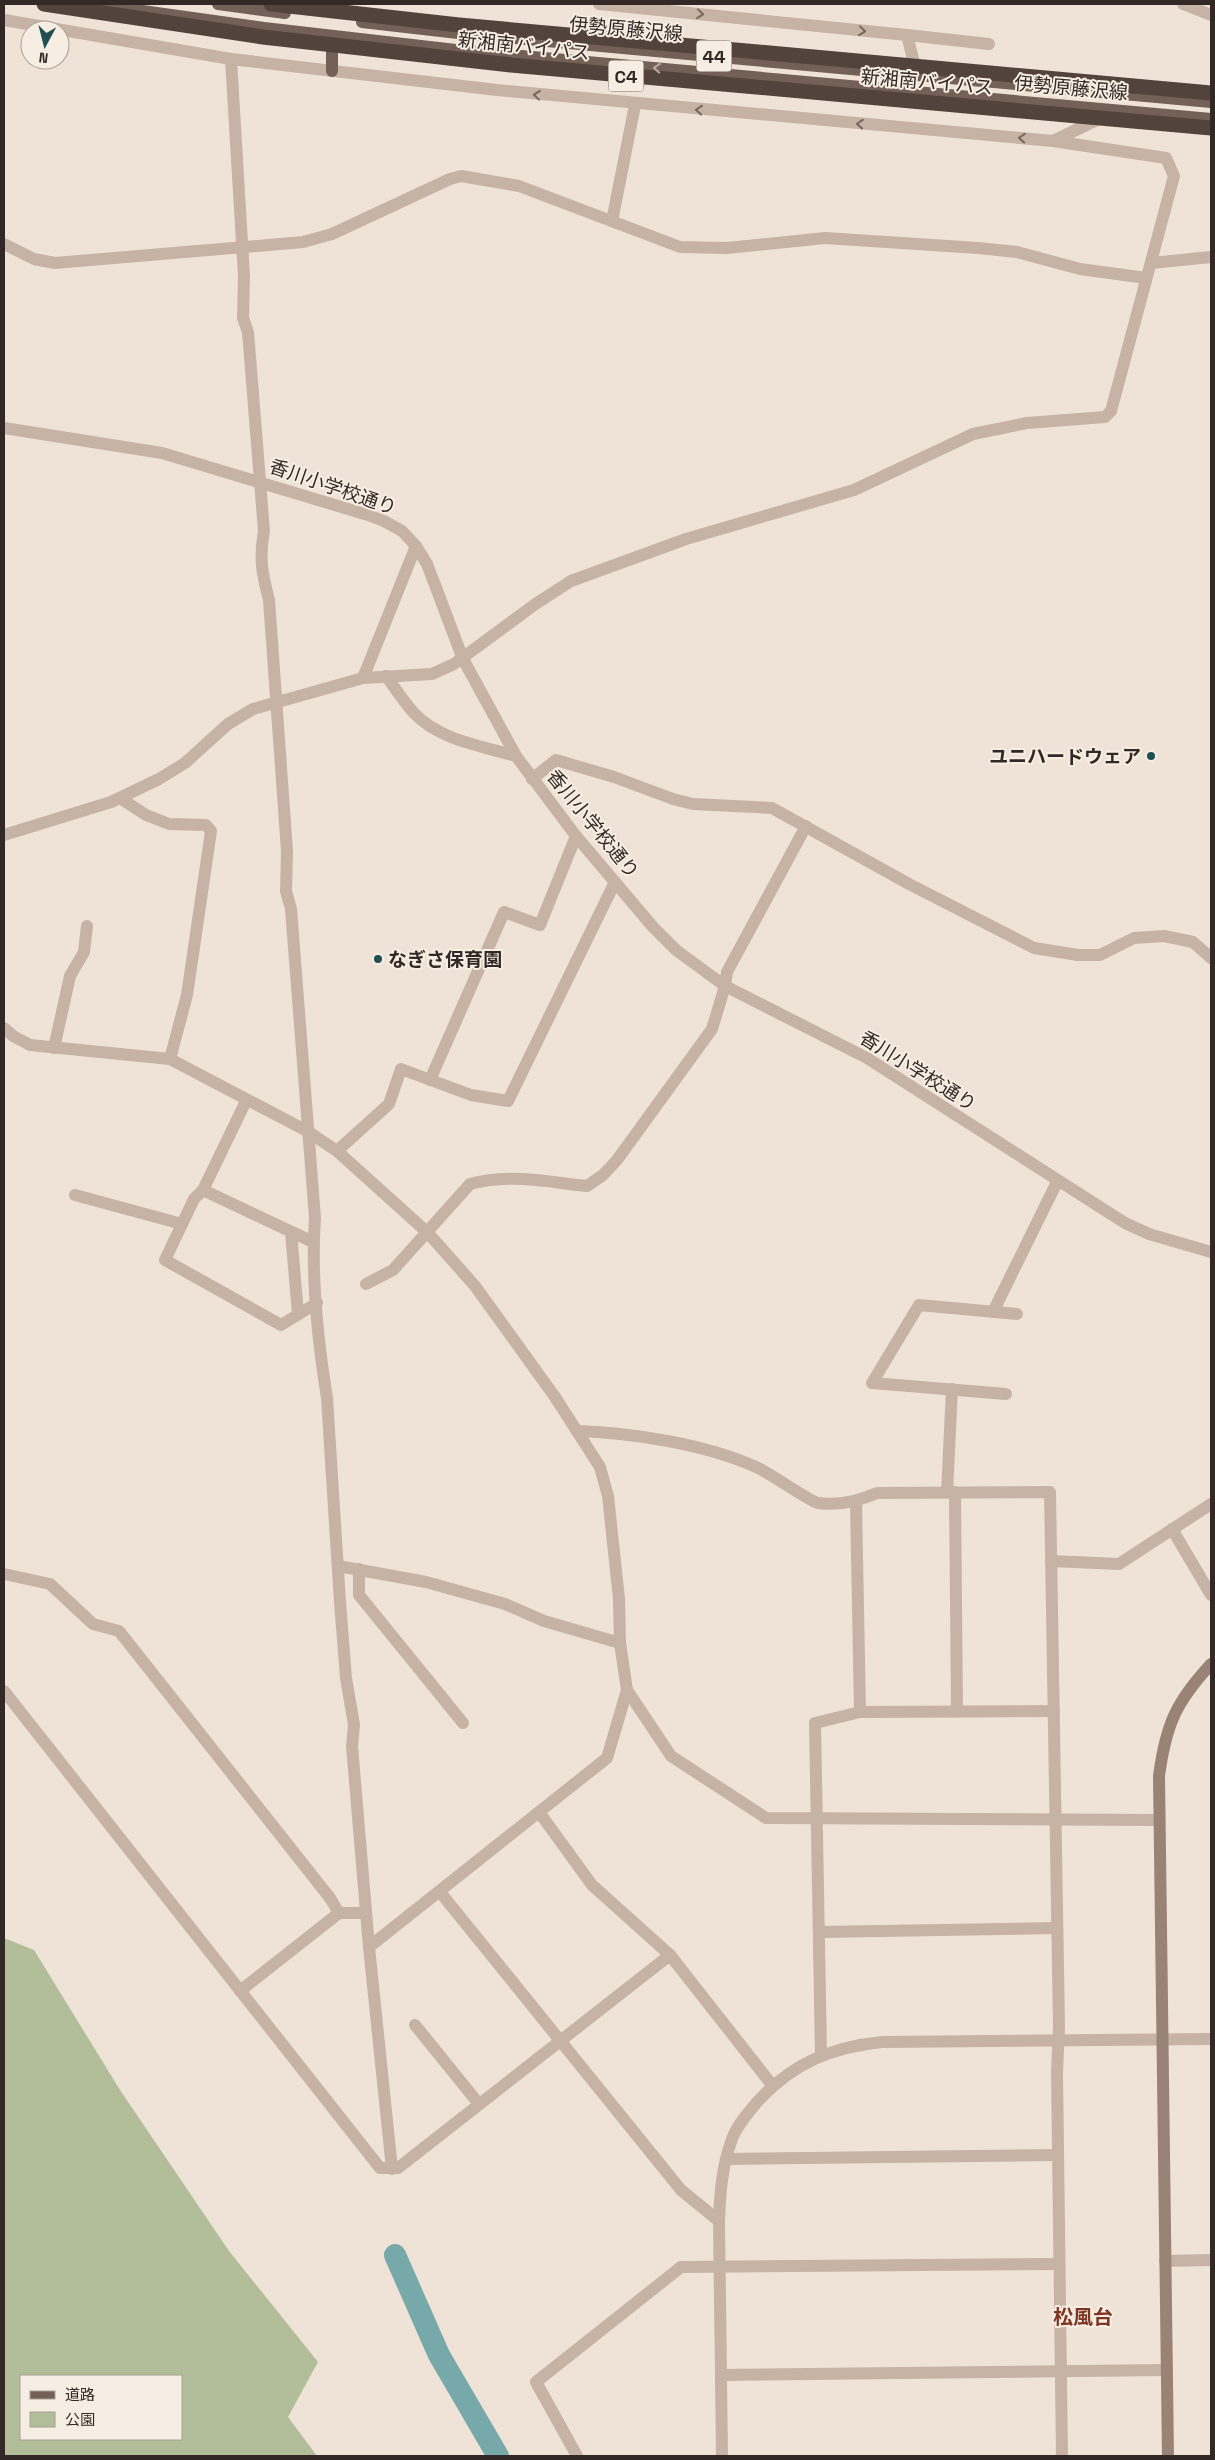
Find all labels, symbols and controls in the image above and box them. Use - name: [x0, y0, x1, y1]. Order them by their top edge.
- one-way arrow: [696, 8, 704, 19]
- street label: 伊勢原藤沢線: [568, 12, 684, 46]
- north arrow: [20, 20, 70, 70]
- one-way arrow: [858, 25, 866, 36]
- street label: 新湘南バイパス: [457, 27, 591, 65]
- road number: 44: [696, 40, 732, 72]
- text: N: [38, 48, 49, 67]
- road number: C4: [608, 60, 644, 92]
- one-way arrow: [653, 63, 661, 74]
- street label: 新湘南バイパス: [860, 64, 994, 100]
- street label: 伊勢原藤沢線: [1013, 71, 1129, 105]
- one-way arrow: [532, 89, 540, 100]
- one-way arrow: [694, 105, 702, 116]
- one-way arrow: [856, 119, 864, 130]
- one-way arrow: [1018, 133, 1026, 144]
- street label: 香川小学校通り: [266, 454, 400, 520]
- place label: ユニハードウェア: [989, 744, 1141, 769]
- marker: ユニハードウェア: [1145, 750, 1157, 762]
- street label: 香川小学校通り: [541, 764, 645, 884]
- place label: なぎさ保育園: [388, 947, 502, 972]
- marker: なぎさ保育園: [372, 953, 384, 965]
- street label: 香川小学校通り: [855, 1025, 981, 1117]
- district label: 松風台: [1053, 2304, 1113, 2330]
- legend: [20, 2375, 182, 2440]
- text: 道路: [65, 2385, 95, 2404]
- text: 公園: [65, 2410, 95, 2429]

